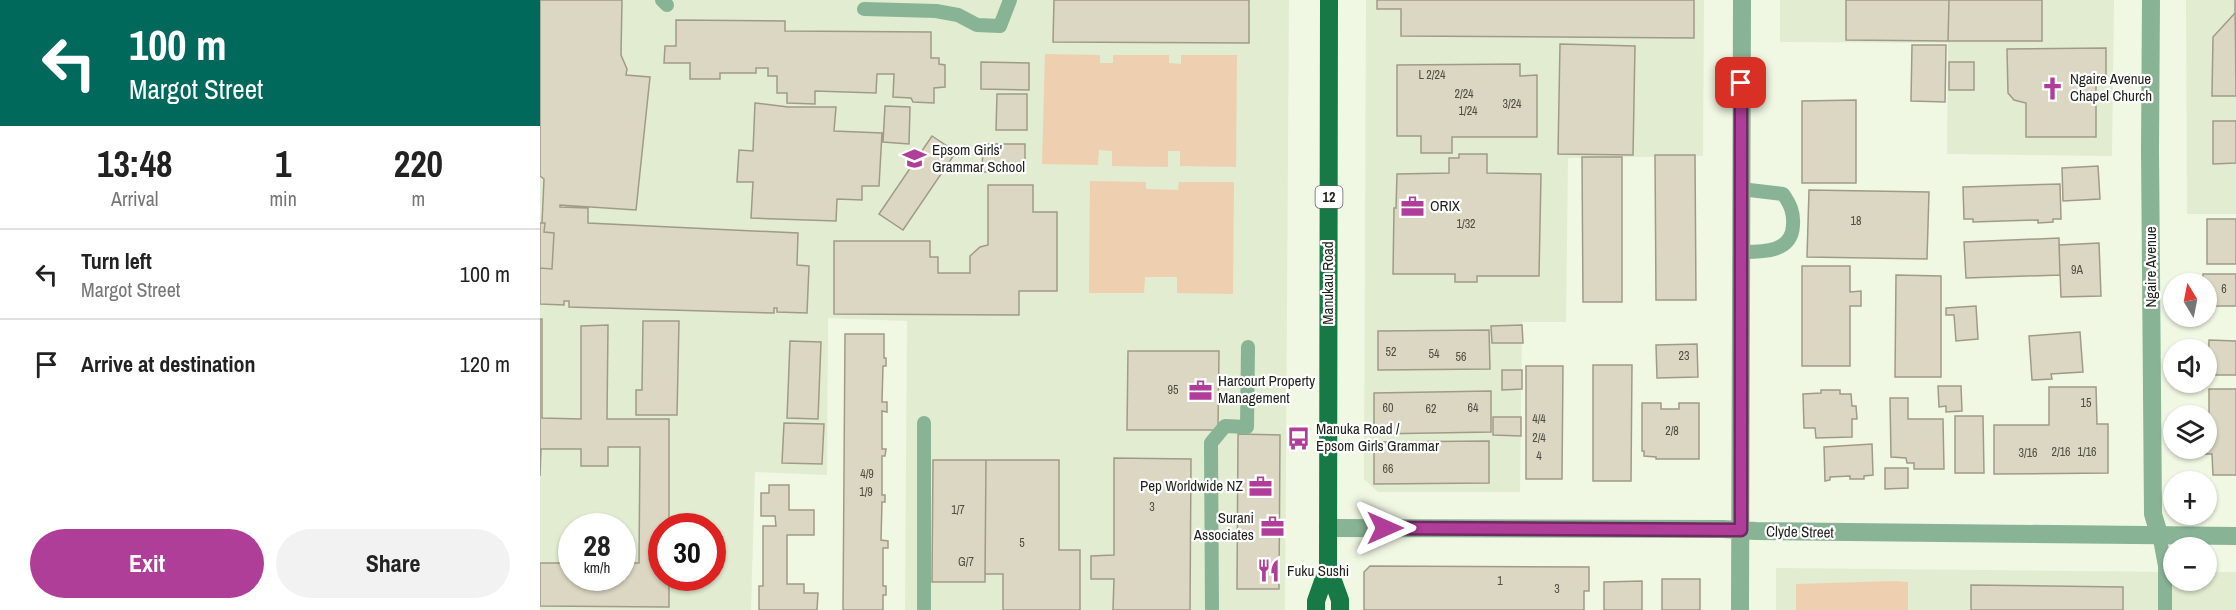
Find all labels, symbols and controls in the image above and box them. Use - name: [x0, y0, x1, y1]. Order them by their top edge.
- text: 100 m: [129, 17, 227, 73]
- icon: left: [30, 24, 108, 102]
- pin: [1715, 57, 1766, 108]
- icon: arrive: [1724, 66, 1757, 99]
- house number: L 2/24: [1418, 67, 1446, 83]
- place label: Ngaire Avenue Chapel Church: [2070, 68, 2152, 106]
- text: Margot Street: [129, 71, 263, 107]
- church icon: Ngaire Avenue Chapel Church: [2039, 75, 2065, 101]
- house number: 2/24: [1454, 86, 1474, 102]
- house number: 3/24: [1502, 96, 1522, 112]
- house number: 1/24: [1458, 103, 1478, 119]
- place label: Epsom Girls' Grammar School: [932, 139, 1025, 177]
- text: 13:48: [97, 140, 172, 188]
- text: 1: [275, 140, 291, 188]
- text: 220: [394, 140, 443, 188]
- school or university icon: Epsom Girls' Grammar School: [901, 146, 927, 172]
- text: Arrival: [111, 185, 158, 212]
- text: min: [269, 185, 297, 212]
- text: m: [412, 185, 425, 212]
- road number: 12: [1316, 186, 1342, 208]
- office icon: ORIX: [1399, 193, 1425, 219]
- place label: ORIX: [1430, 195, 1461, 216]
- house number: 18: [1851, 213, 1861, 229]
- house number: 1/32: [1456, 216, 1476, 232]
- street label: Ngaire Avenue: [2140, 226, 2161, 308]
- street label: Manukau Road: [1317, 241, 1338, 325]
- text: Turn left: [81, 246, 152, 276]
- icon: left: [30, 258, 63, 291]
- text: 100 m: [460, 259, 510, 289]
- house number: 9A: [2071, 262, 2083, 278]
- north arrow: [2163, 273, 2217, 327]
- map controls: [2163, 273, 2217, 591]
- text: Margot Street: [81, 276, 180, 303]
- house number: 6: [2221, 281, 2227, 297]
- button: sound: [2163, 339, 2217, 393]
- house number: 52: [1386, 344, 1396, 360]
- house number: 54: [1429, 346, 1440, 362]
- icon: arrive: [30, 348, 63, 381]
- house number: 23: [1679, 348, 1689, 364]
- text: Arrive at destination: [81, 349, 255, 379]
- text: 120 m: [460, 349, 510, 379]
- house number: 56: [1456, 349, 1466, 365]
- place label: Harcourt Property Management: [1218, 370, 1316, 408]
- office icon: Harcourt Property Management: [1187, 377, 1213, 403]
- house number: 95: [1168, 382, 1179, 398]
- house number: 15: [2081, 395, 2092, 411]
- house number: 60: [1383, 400, 1393, 416]
- house number: 64: [1468, 400, 1479, 416]
- house number: 62: [1426, 401, 1436, 417]
- button: layers: [2163, 405, 2217, 459]
- house number: 4/4: [1532, 411, 1546, 427]
- place label: Manuka Road / Epsom Girls Grammar: [1316, 418, 1439, 456]
- house number: 2/8: [1665, 423, 1679, 439]
- bus stop icon: Manuka Road / Epsom Girls Grammar: [1285, 425, 1311, 451]
- house number: 2/4: [1532, 430, 1546, 446]
- house number: 2/16: [2051, 444, 2071, 460]
- house number: 1/16: [2077, 444, 2097, 460]
- house number: 3/16: [2018, 445, 2038, 461]
- house number: 4: [1536, 448, 1542, 464]
- house number: 66: [1383, 461, 1393, 477]
- house number: 4/9: [860, 466, 874, 482]
- button: +: [2163, 471, 2217, 525]
- office icon: Pep Worldwide NZ: [1248, 473, 1274, 499]
- place label: Pep Worldwide NZ: [1140, 475, 1243, 496]
- house number: 1/9: [859, 484, 873, 500]
- position arrow: [1353, 496, 1417, 560]
- house number: 3: [1149, 499, 1155, 515]
- house number: 1/7: [951, 502, 965, 518]
- place label: Surani Associates: [1193, 507, 1254, 545]
- speed limit sign: 30: [648, 513, 726, 591]
- office icon: Surani Associates: [1259, 514, 1285, 540]
- street label: Clyde Street: [1766, 520, 1835, 543]
- text: 28: [583, 525, 611, 565]
- button: Exit: [30, 529, 264, 598]
- button: Share: [276, 529, 510, 598]
- house number: 5: [1019, 535, 1025, 551]
- button: −: [2163, 537, 2217, 591]
- house number: G/7: [958, 554, 974, 570]
- text: km/h: [584, 557, 610, 578]
- restaurant icon: Fuku Sushi: [1256, 558, 1282, 584]
- place label: Fuku Sushi: [1287, 560, 1349, 581]
- house number: 1: [1497, 573, 1503, 589]
- house number: 3: [1554, 581, 1560, 597]

